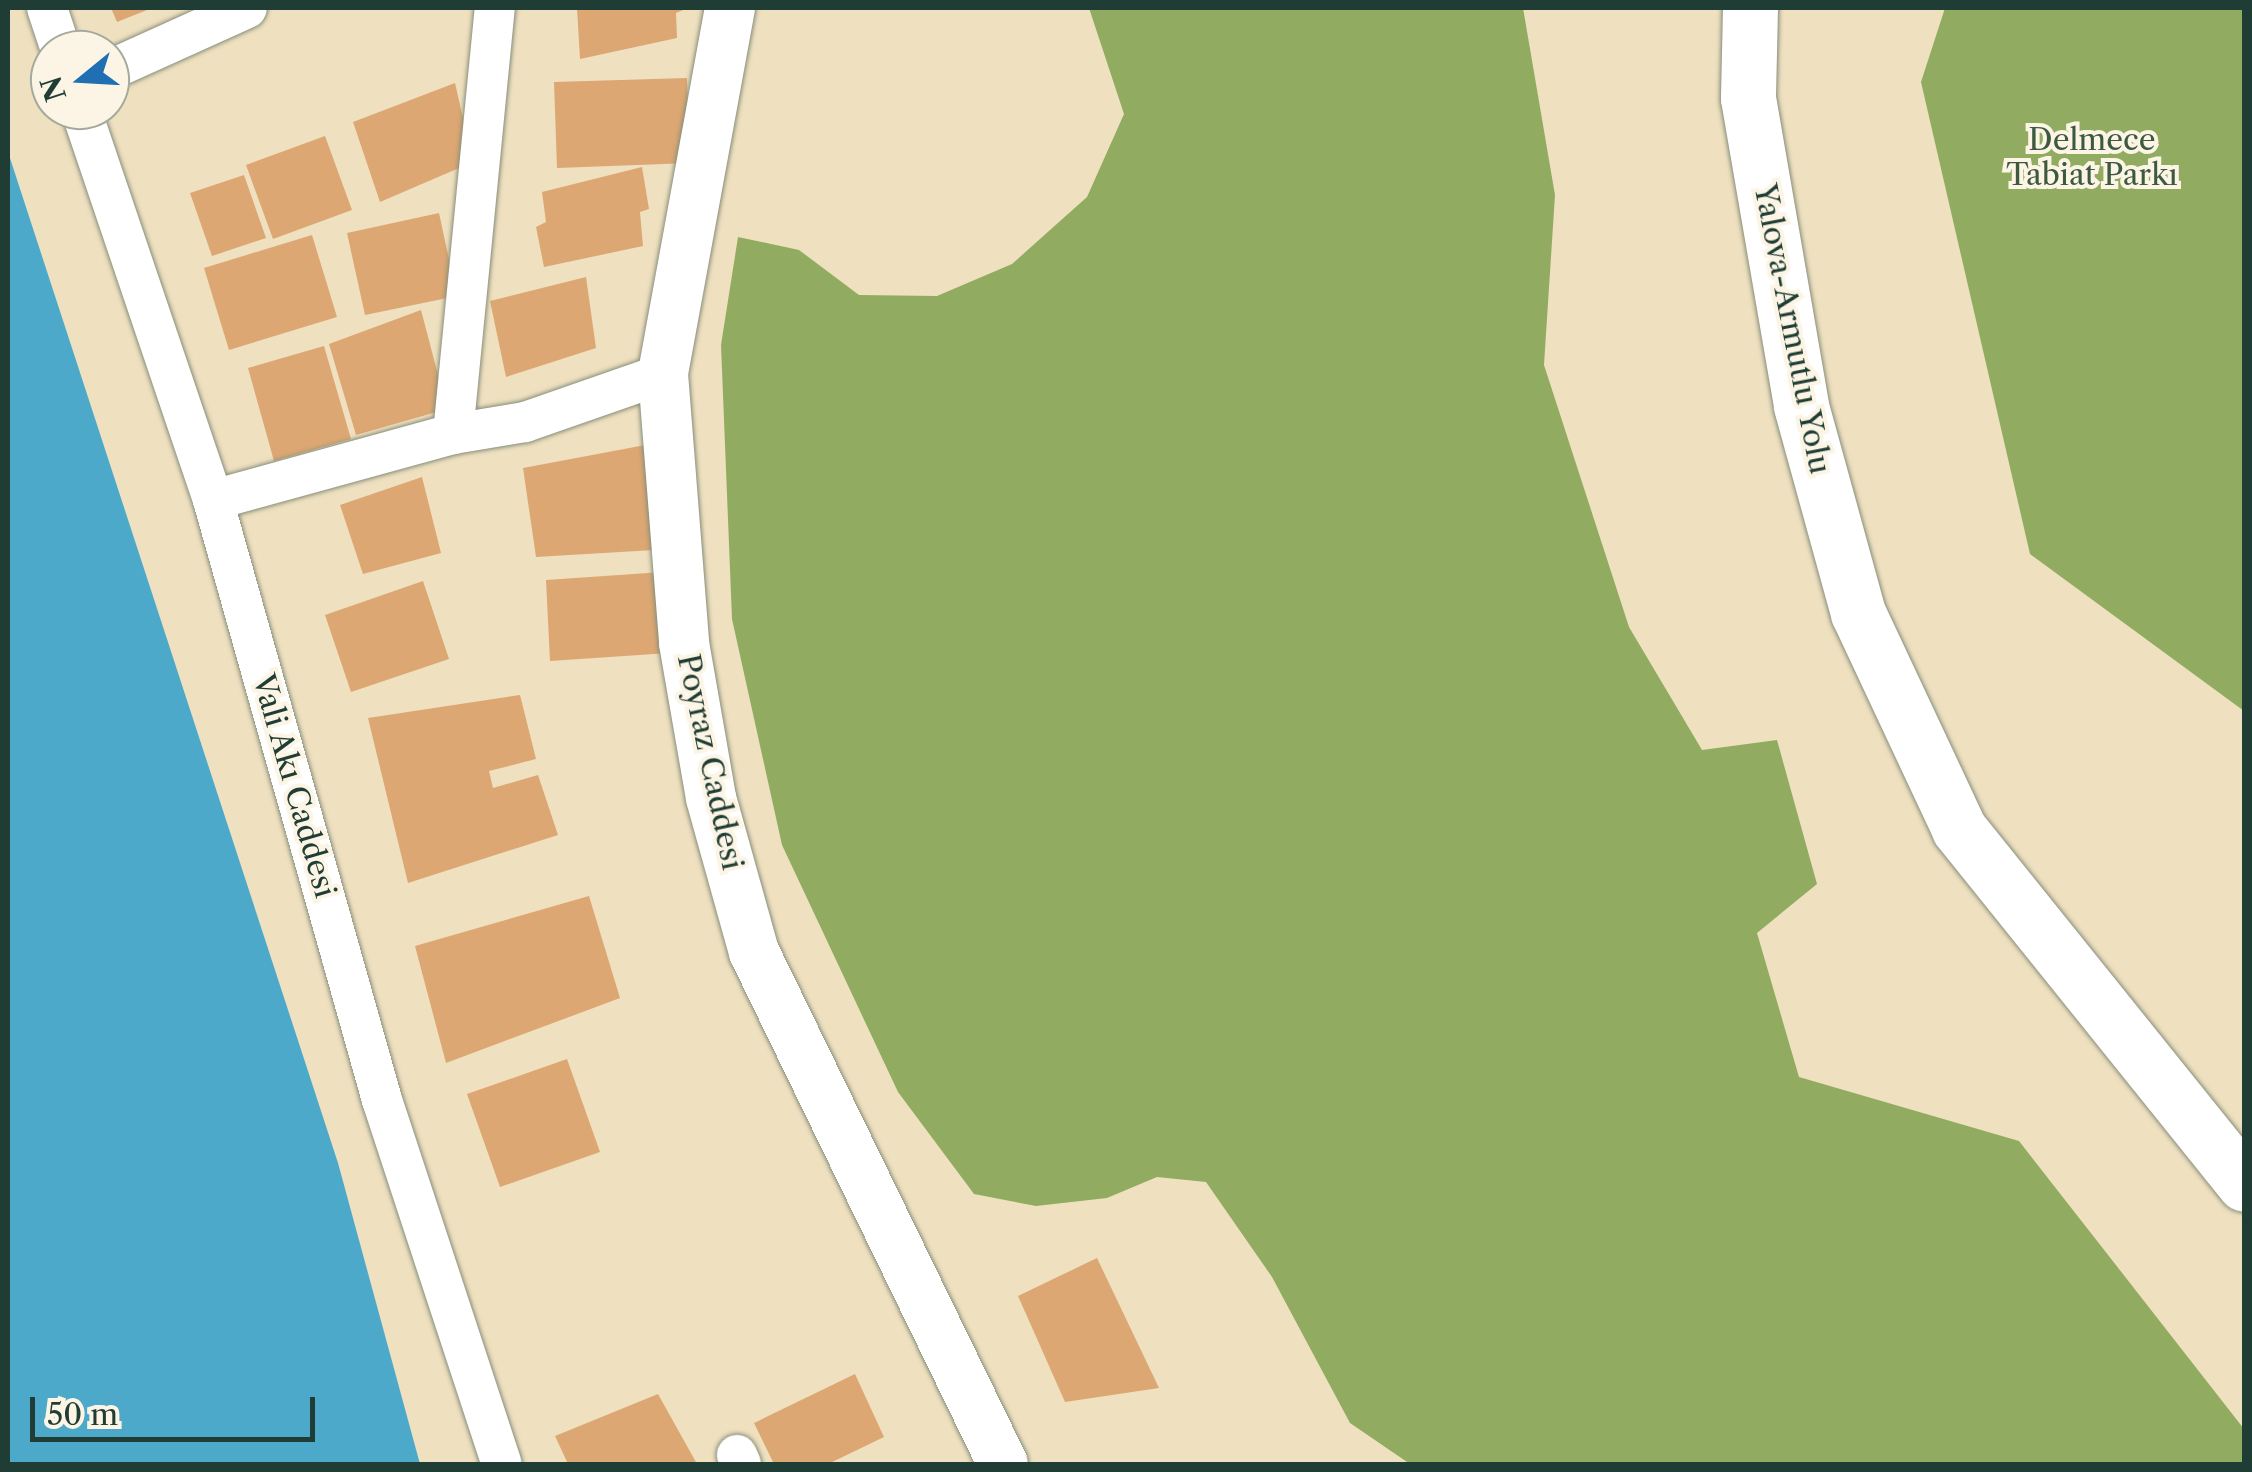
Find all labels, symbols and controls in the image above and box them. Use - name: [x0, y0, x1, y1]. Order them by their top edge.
- north arrow: [30, 30, 130, 130]
- text: N: [33, 72, 73, 105]
- park label: Delmece Tabiat Parkı: [2006, 122, 2178, 192]
- street label: Yalova-Armutlu Yolu: [1746, 180, 1838, 478]
- street label: Poyraz Caddesi: [670, 651, 750, 873]
- street label: Vali Akı Caddesi: [245, 670, 343, 902]
- scale bar: [35, 1377, 320, 1439]
- text: 50 m: [47, 1396, 118, 1433]

